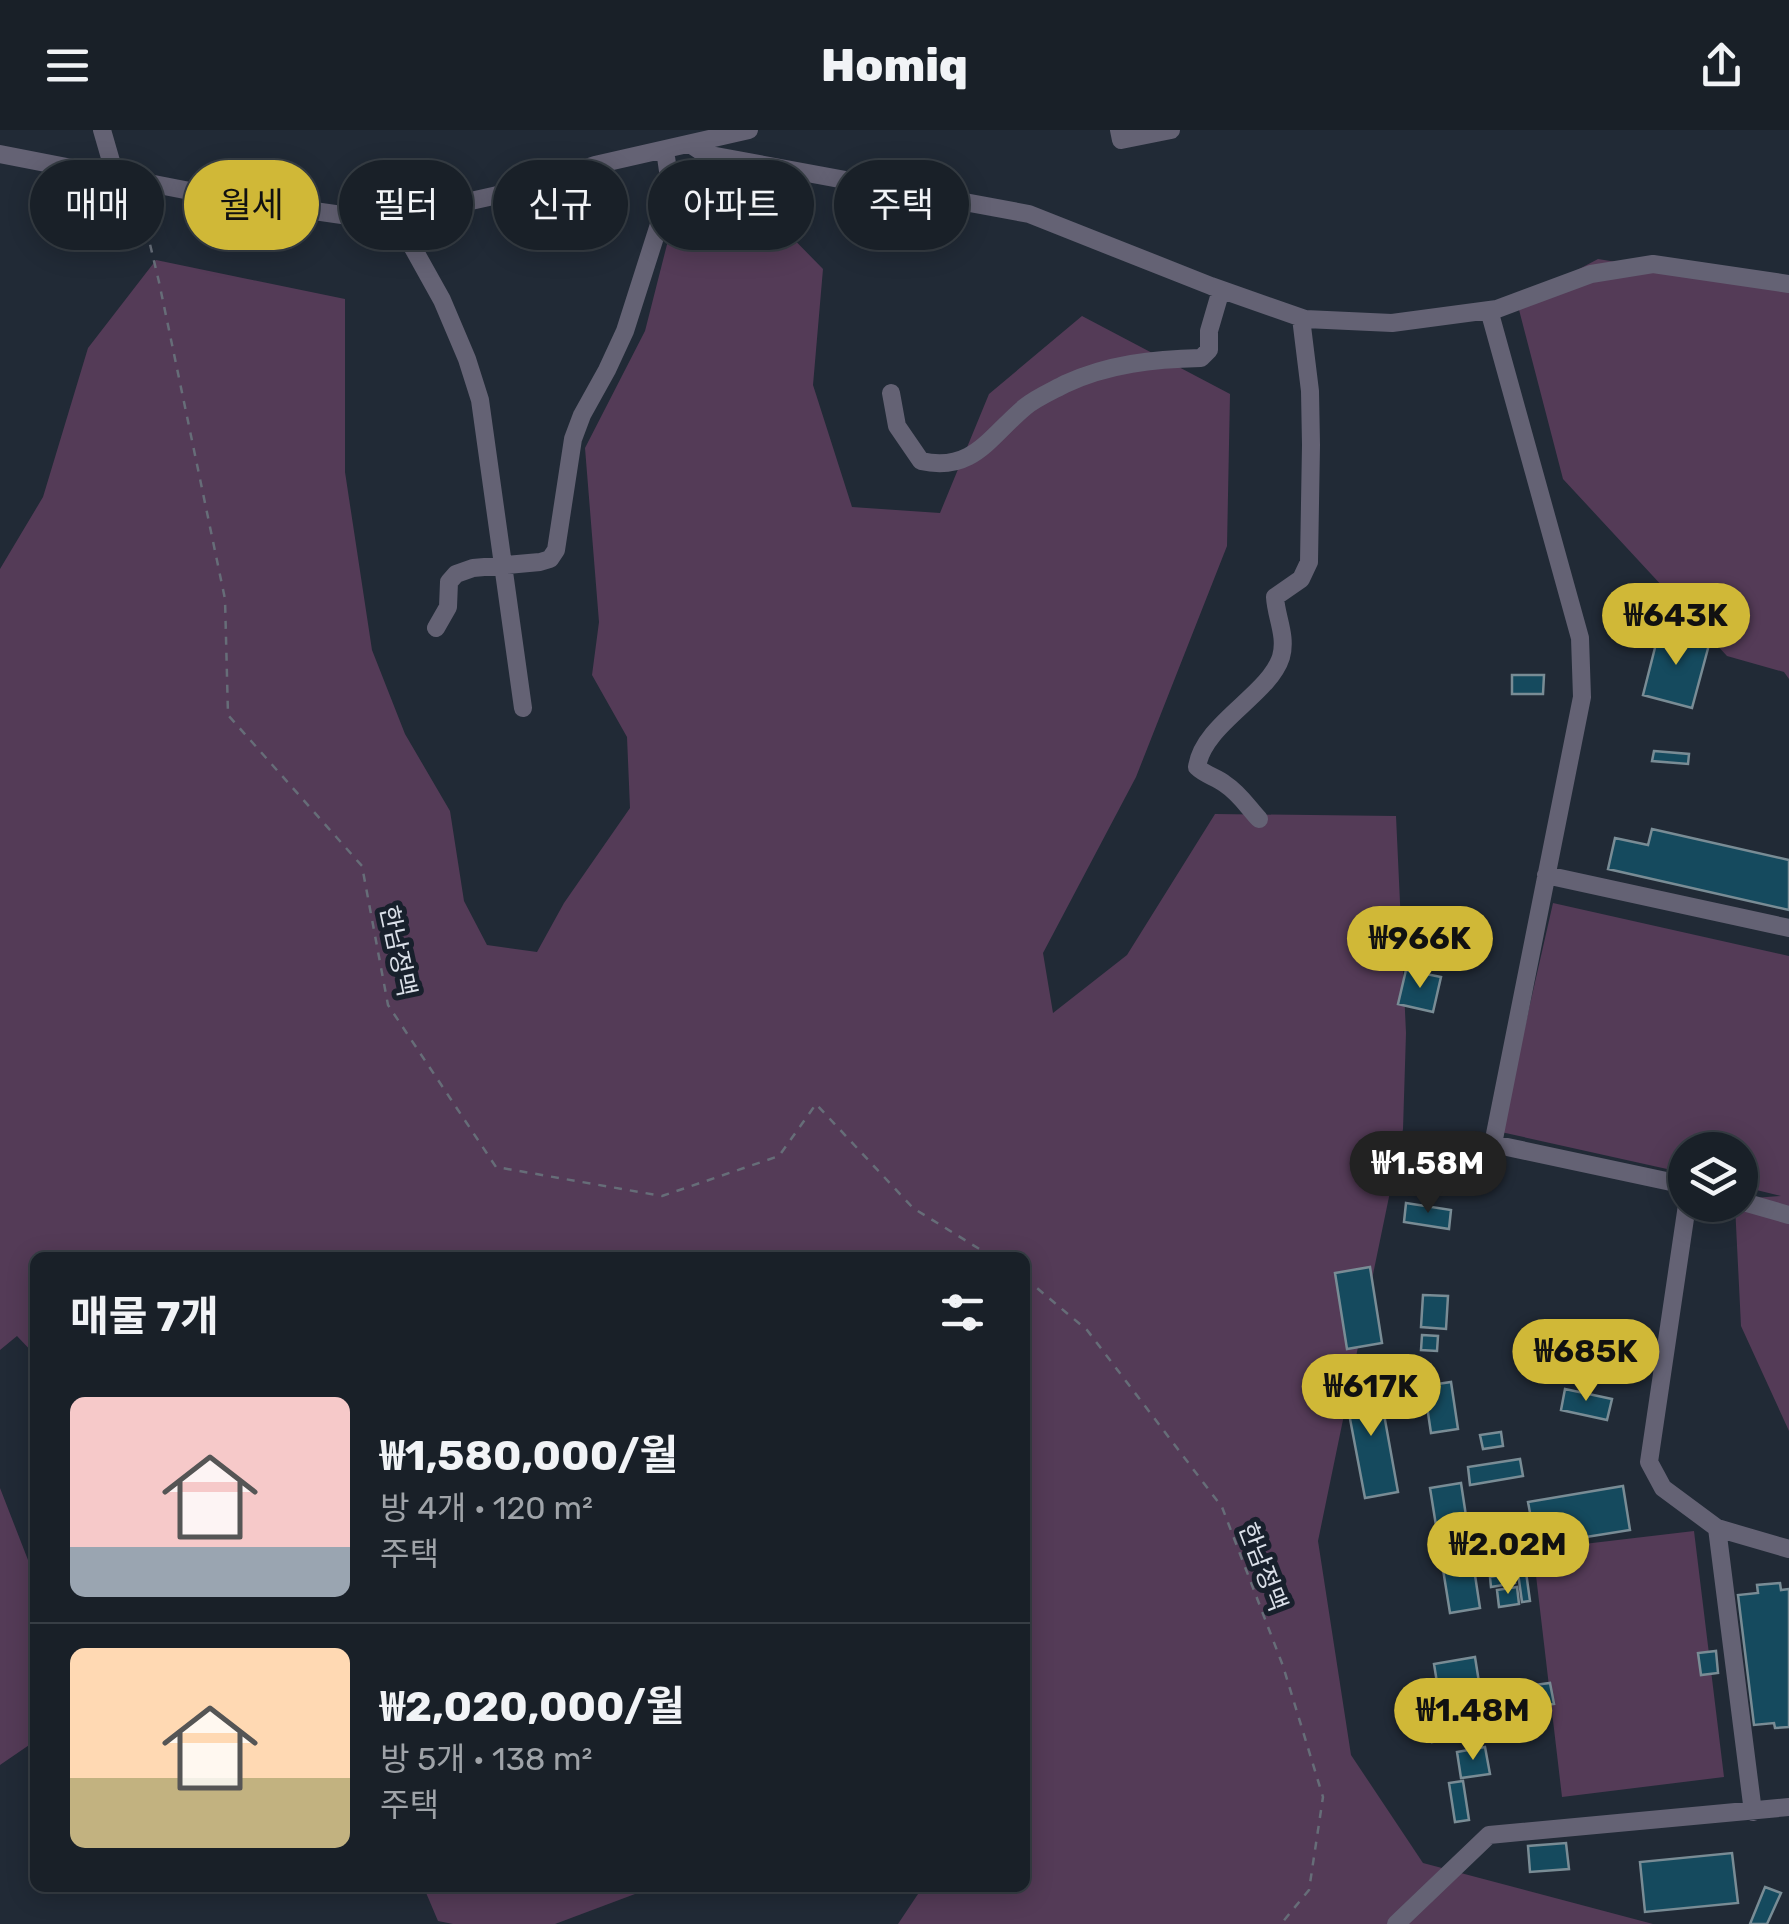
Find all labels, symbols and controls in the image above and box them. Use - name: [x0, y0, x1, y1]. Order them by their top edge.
- icon: menu: [40, 38, 95, 93]
- icon: share: [1694, 38, 1749, 93]
- text: Homiq: [821, 39, 968, 92]
- chip: 매매: [30, 160, 164, 250]
- chip: 월세: [184, 160, 319, 250]
- chip: 필터: [339, 160, 473, 250]
- chip: 신규: [493, 160, 628, 250]
- chip: 아파트: [648, 160, 814, 250]
- chip: 주택: [834, 160, 969, 250]
- pin: ₩643K: [1606, 583, 1746, 668]
- text: ₩643K: [1624, 596, 1728, 634]
- street label: 한남정맥: [374, 903, 422, 999]
- pin: ₩966K: [1350, 906, 1490, 991]
- text: ₩966K: [1369, 919, 1471, 957]
- pin: ₩1.58M: [1347, 1131, 1509, 1216]
- map controls: [1668, 1132, 1758, 1222]
- button: layers: [1668, 1132, 1758, 1222]
- text: ₩1.58M: [1372, 1144, 1484, 1182]
- icon: filters: [935, 1285, 990, 1340]
- text: 매물 7개: [70, 1292, 219, 1342]
- pin: ₩685K: [1516, 1319, 1656, 1404]
- text: ₩685K: [1534, 1332, 1638, 1370]
- pin: ₩617K: [1301, 1354, 1441, 1439]
- text: ₩617K: [1324, 1367, 1418, 1405]
- text: ₩1,580,000/월: [380, 1431, 678, 1481]
- icon: home: [150, 1437, 270, 1557]
- text: 방 4개 · 120 m²: [380, 1489, 593, 1527]
- pin: ₩2.02M: [1427, 1512, 1589, 1597]
- street label: 한남정맥: [1233, 1519, 1293, 1615]
- text: ₩2.02M: [1449, 1525, 1567, 1563]
- text: 주택: [380, 1535, 439, 1573]
- pin: ₩1.48M: [1392, 1678, 1554, 1763]
- text: ₩2,020,000/월: [380, 1682, 685, 1732]
- icon: home: [150, 1688, 270, 1808]
- text: ₩1.48M: [1416, 1691, 1530, 1729]
- text: 방 5개 · 138 m²: [380, 1740, 592, 1778]
- text: 주택: [380, 1786, 439, 1824]

